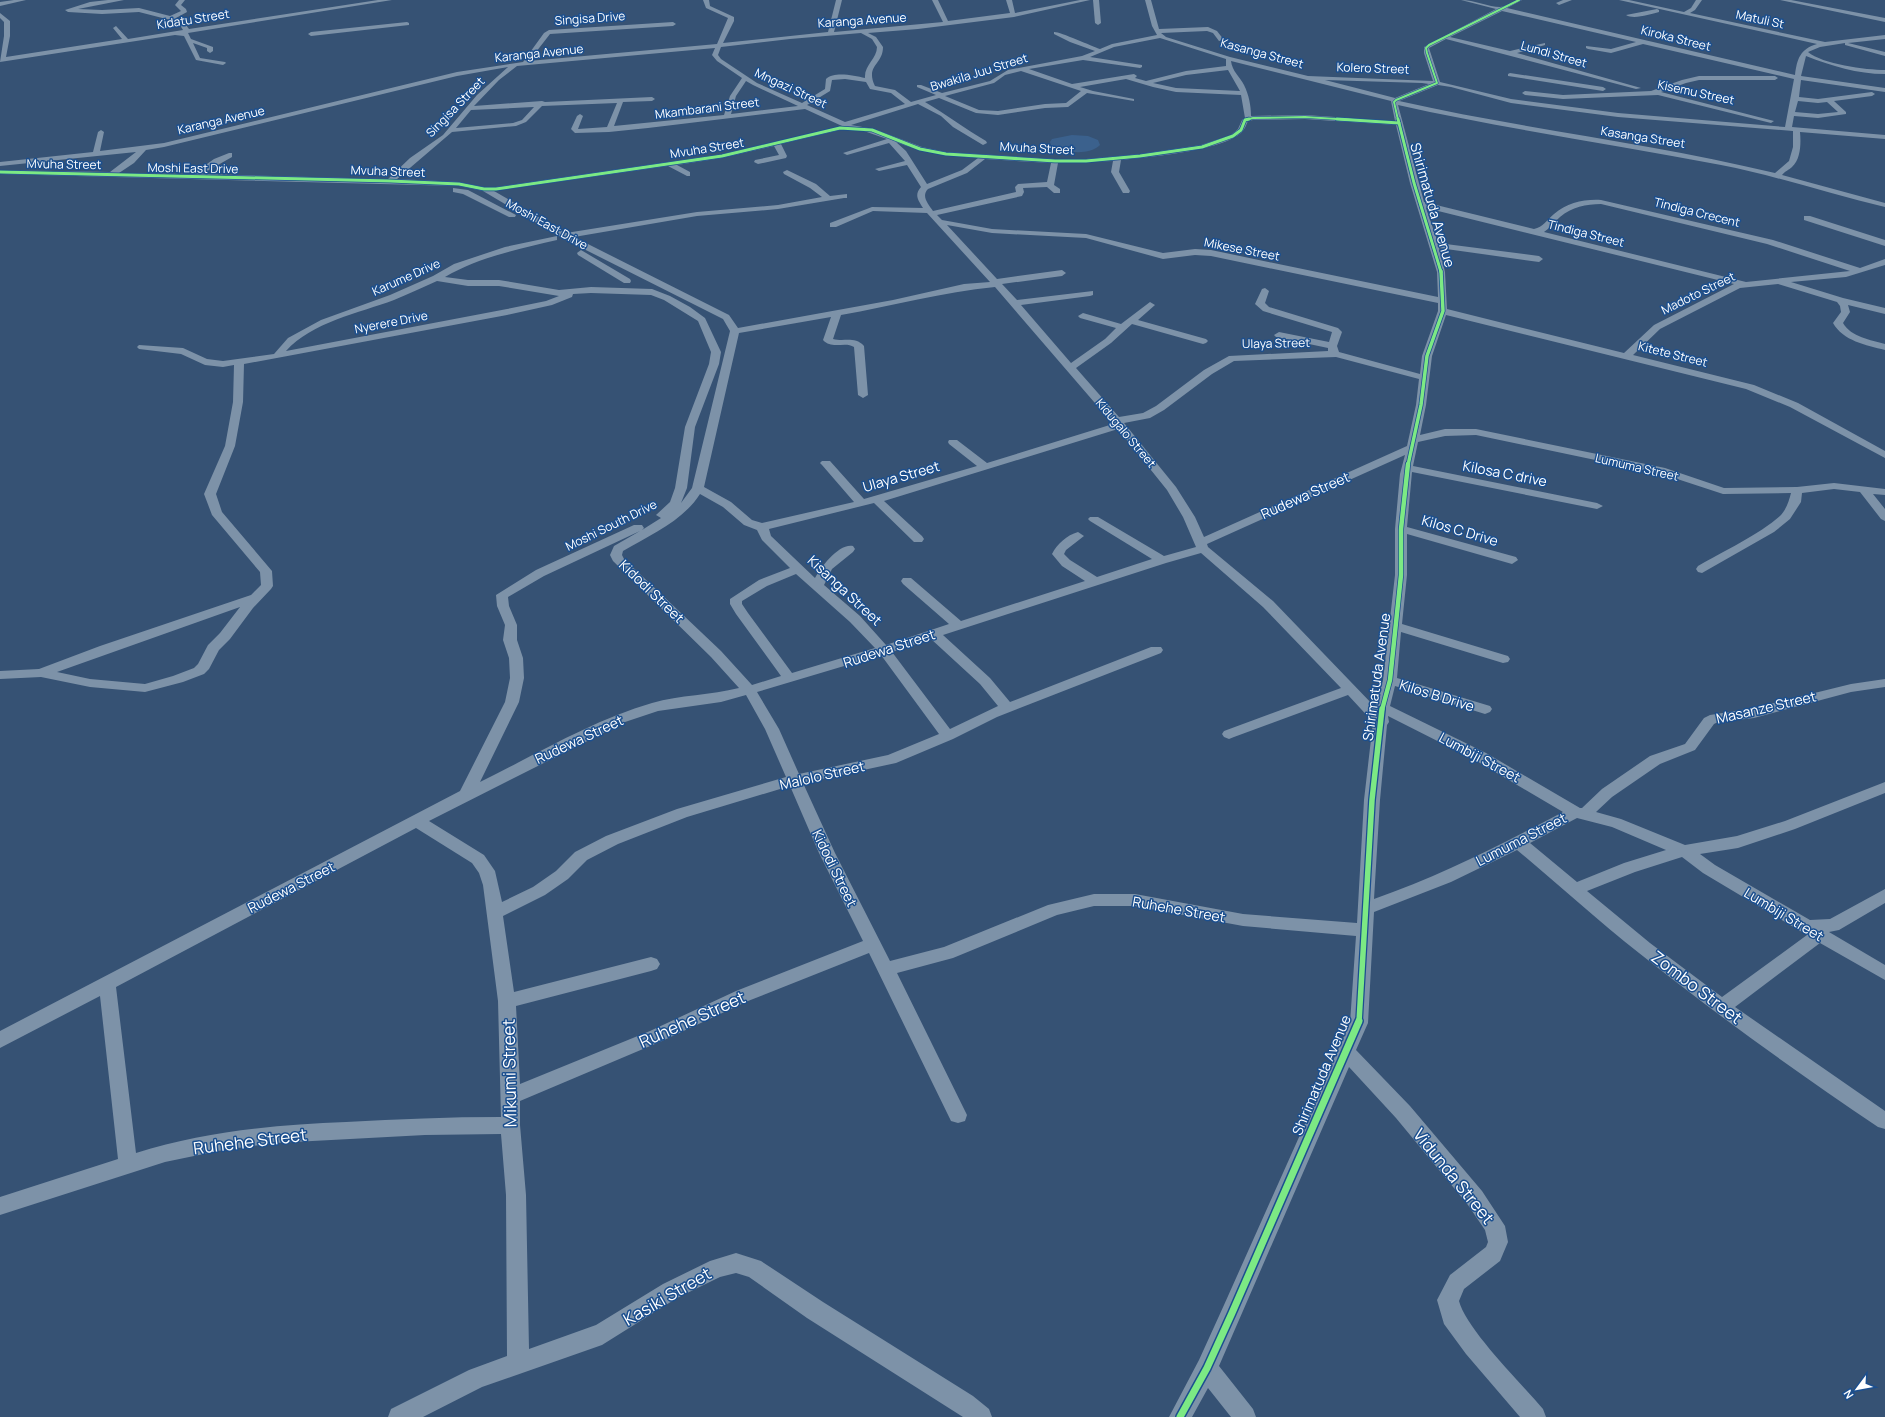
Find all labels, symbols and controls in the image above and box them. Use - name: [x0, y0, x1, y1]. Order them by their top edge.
- street label: Kidatu Street: [155, 5, 231, 33]
- street label: Matuli St: [1734, 6, 1786, 32]
- street label: Singisa Drive: [554, 7, 626, 29]
- street label: Karanga Avenue: [817, 8, 907, 32]
- street label: Kiroka Street: [1639, 21, 1713, 55]
- street label: Kasanga Street: [1219, 34, 1306, 72]
- street label: Lundi Street: [1519, 36, 1589, 72]
- street label: Karanga Avenue: [494, 40, 584, 66]
- street label: Bwakila Juu Street: [928, 49, 1030, 95]
- street label: Kolero Street: [1336, 58, 1410, 78]
- street label: Mngazi Street: [752, 64, 830, 112]
- street label: Singisa Street: [422, 73, 488, 141]
- street label: Kisemu Street: [1656, 76, 1736, 108]
- street label: Mkambarani Street: [654, 93, 760, 123]
- street label: Karanga Avenue: [176, 102, 266, 138]
- street label: Kasanga Street: [1600, 122, 1687, 152]
- street label: Mvuha Street: [669, 134, 745, 162]
- street label: Mvuha Street: [999, 138, 1075, 158]
- street label: Shirimatuda Avenue: [1406, 140, 1460, 270]
- street label: Mvuha Street: [26, 155, 102, 173]
- street label: Moshi East Drive: [147, 159, 239, 177]
- street label: Mvuha Street: [350, 161, 426, 181]
- street label: Tindiga Crecent: [1652, 193, 1742, 231]
- street label: Moshi East Drive: [503, 195, 591, 253]
- street label: Tindiga Street: [1546, 215, 1626, 251]
- street label: Mikese Street: [1203, 233, 1281, 265]
- street label: Karume Drive: [369, 254, 443, 300]
- street label: Madoto Street: [1658, 268, 1738, 318]
- street label: Nyerere Drive: [353, 307, 429, 337]
- street label: Ulaya Street: [1242, 334, 1310, 352]
- street label: Kitete Street: [1637, 337, 1710, 371]
- street label: Kidugalo Street: [1092, 395, 1160, 471]
- street label: Lumuma Street: [1594, 449, 1681, 485]
- street label: Ulaya Street: [860, 456, 942, 496]
- street label: Kilosa C drive: [1461, 456, 1549, 490]
- street label: Rudewa Street: [1258, 467, 1353, 523]
- street label: Moshi South Drive: [562, 495, 660, 555]
- street label: Kilos C Drive: [1420, 510, 1500, 550]
- street label: Kisanga Street: [804, 551, 887, 630]
- street label: Kidodi Street: [615, 555, 689, 627]
- street label: Shirimatuda Avenue: [1358, 612, 1394, 742]
- street label: Rudewa Street: [841, 624, 938, 672]
- street label: Kilos B Drive: [1397, 675, 1477, 715]
- street label: Masanze Street: [1714, 686, 1818, 728]
- street label: Rudewa Street: [532, 710, 627, 768]
- street label: Lumbiji Street: [1436, 728, 1524, 787]
- street label: Malolo Street: [778, 756, 867, 794]
- street label: Lumuma Street: [1472, 808, 1570, 870]
- street label: Kidodi Street: [808, 826, 862, 910]
- street label: Rudewa Street: [244, 857, 338, 917]
- street label: Lumbiji Street: [1741, 883, 1828, 945]
- street label: Ruhehe Street: [1131, 891, 1227, 927]
- street label: Zombo Street: [1647, 945, 1747, 1029]
- street label: Ruhehe Street: [635, 985, 749, 1053]
- street label: Shirimatuda Avenue: [1287, 1012, 1355, 1138]
- street label: Mikumi Street: [497, 1018, 521, 1127]
- street label: Ruhehe Street: [192, 1123, 308, 1159]
- street label: Vidunda Street: [1408, 1123, 1500, 1229]
- street label: Kasiki Street: [619, 1261, 715, 1331]
- north arrow: [1837, 1369, 1877, 1409]
- text: N: [1840, 1387, 1857, 1402]

